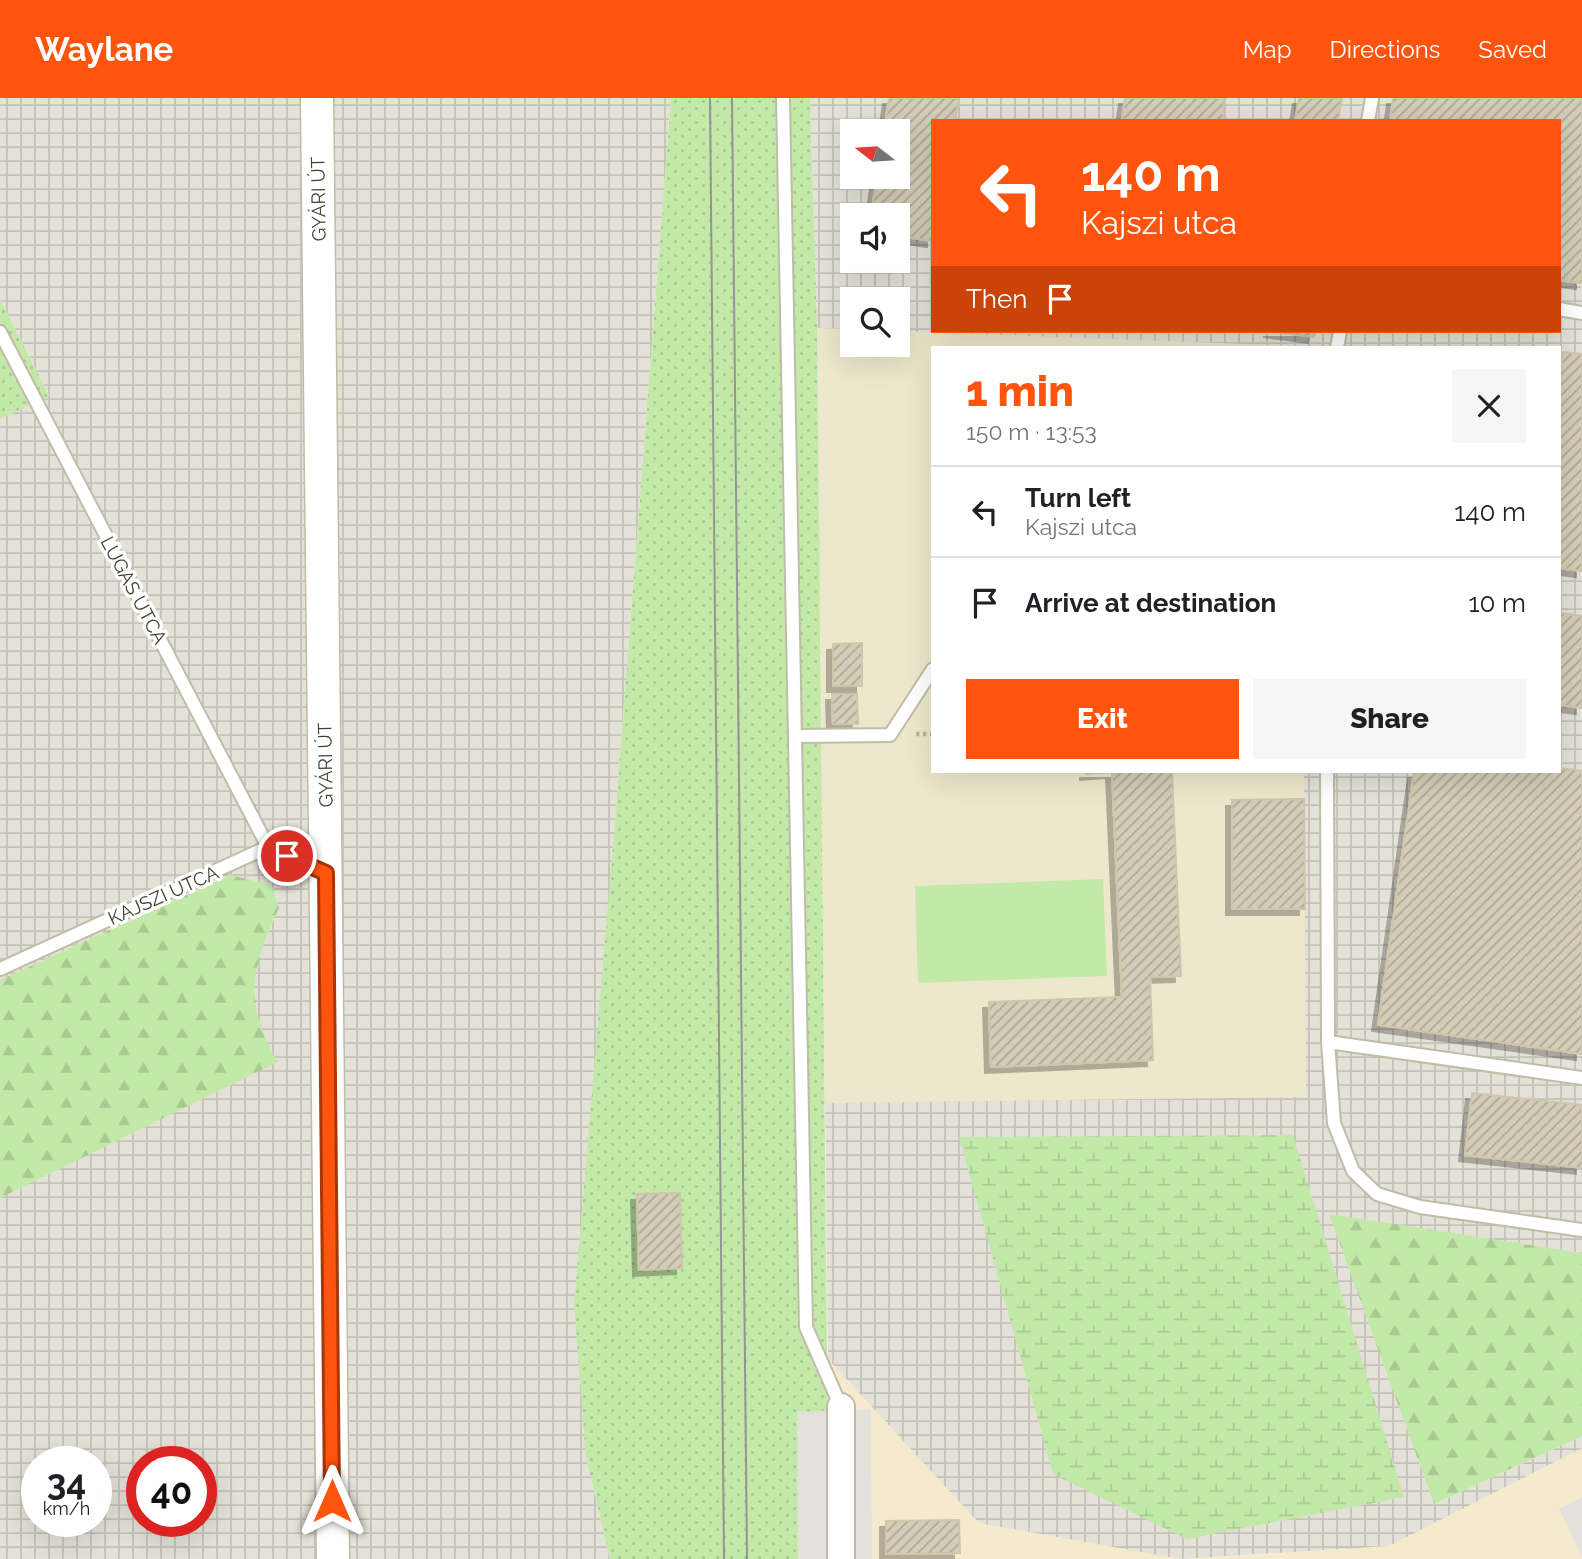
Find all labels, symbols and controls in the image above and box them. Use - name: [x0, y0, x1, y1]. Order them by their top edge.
- text: Waylane: [35, 30, 173, 69]
- text: Map: [1243, 35, 1292, 64]
- text: Directions: [1330, 35, 1440, 64]
- text: Saved: [1478, 35, 1547, 64]
- north arrow: [840, 119, 910, 189]
- map controls: [840, 119, 910, 357]
- text: 140 m: [1081, 145, 1221, 202]
- icon: left: [966, 147, 1057, 238]
- street label: GYÁRI ÚT: [306, 156, 330, 241]
- button: sound: [840, 203, 910, 273]
- text: Kajszi utca: [1081, 204, 1237, 241]
- icon: arrive: [1041, 280, 1079, 318]
- text: Then: [966, 284, 1027, 314]
- button: search: [840, 287, 910, 357]
- text: 1 min: [966, 367, 1074, 416]
- button: close: [1452, 369, 1526, 443]
- text: 150 m · 13:53: [966, 418, 1097, 445]
- text: Turn left: [1025, 483, 1131, 513]
- icon: left: [966, 493, 1004, 531]
- text: 140 m: [1454, 497, 1526, 527]
- text: Kajszi utca: [1025, 513, 1137, 540]
- street label: LUGAS UTCA: [96, 532, 172, 648]
- icon: arrive: [966, 584, 1004, 622]
- text: Arrive at destination: [1025, 588, 1276, 618]
- text: 10 m: [1468, 588, 1526, 618]
- button: Exit: [966, 679, 1239, 759]
- button: Share: [1253, 679, 1526, 759]
- street label: GYÁRI ÚT: [313, 722, 337, 807]
- pin: [257, 826, 317, 886]
- icon: arrive: [268, 837, 306, 875]
- street label: KAJSZI UTCA: [104, 861, 222, 929]
- speed limit sign: 40: [126, 1446, 217, 1537]
- text: 34: [47, 1462, 86, 1503]
- position arrow: [295, 1464, 369, 1538]
- text: km/h: [43, 1498, 90, 1519]

